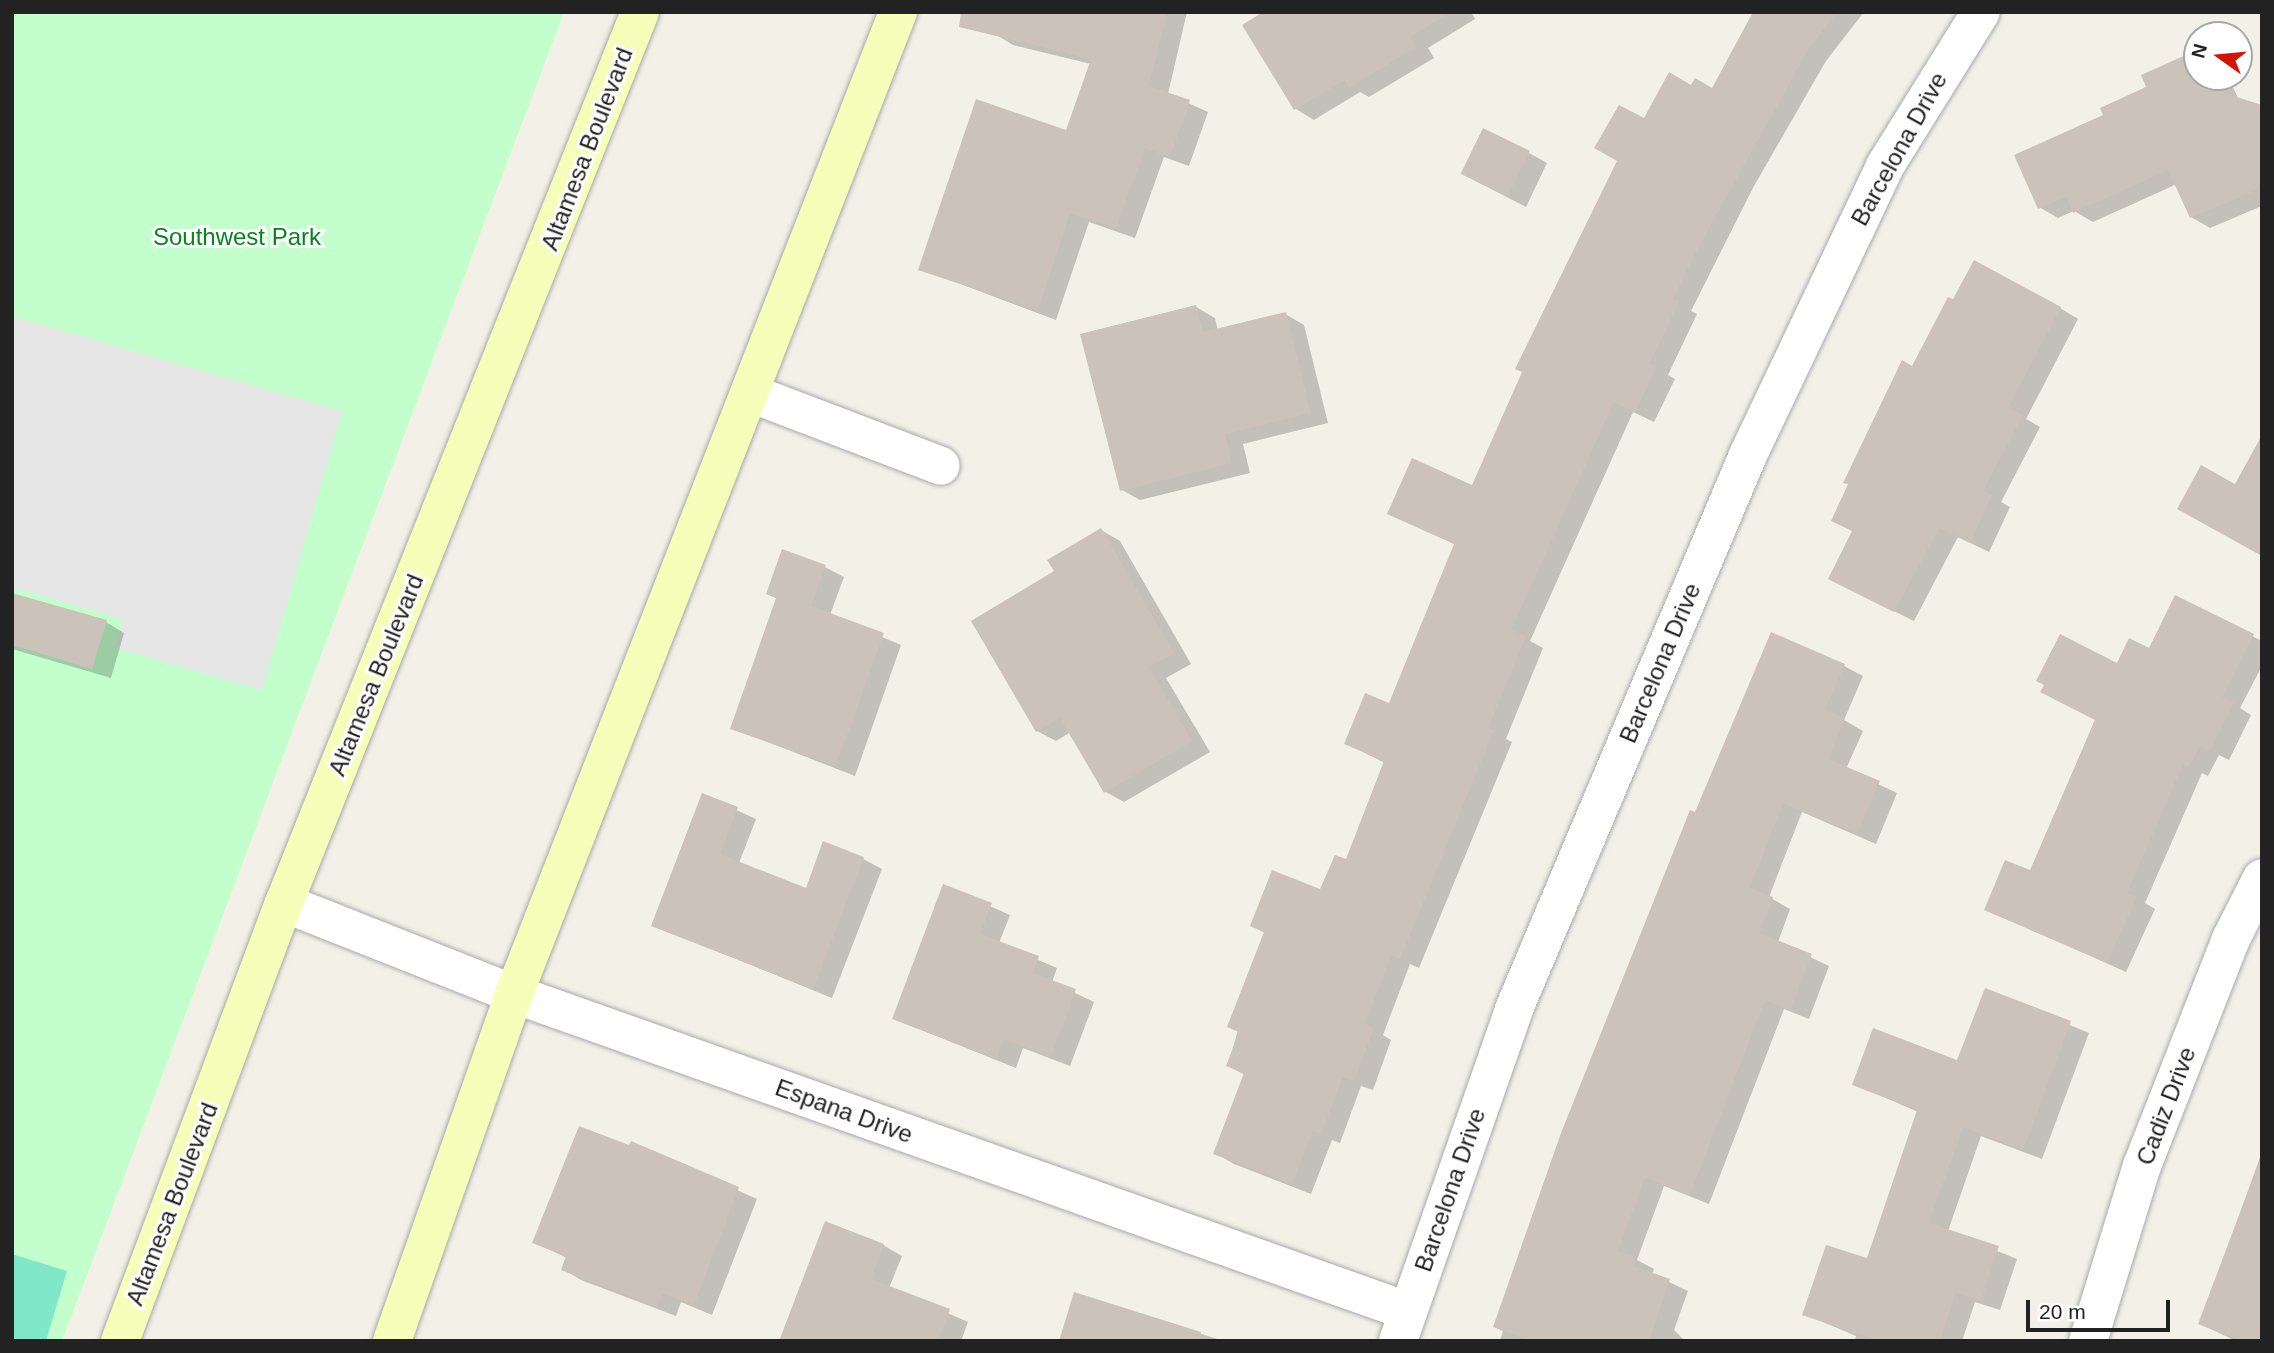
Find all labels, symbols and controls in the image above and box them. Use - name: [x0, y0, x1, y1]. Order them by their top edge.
- north arrow: [2183, 21, 2253, 91]
- text: N: [2187, 42, 2211, 60]
- street label: Altamesa Boulevard: [535, 44, 639, 254]
- street label: Barcelona Drive: [1845, 67, 1953, 231]
- park label: Southwest Park: [153, 223, 321, 251]
- street label: Altamesa Boulevard: [322, 570, 430, 780]
- street label: Barcelona Drive: [1613, 579, 1707, 747]
- street label: Cadiz Drive: [2130, 1043, 2202, 1169]
- street label: Espana Drive: [771, 1073, 917, 1149]
- street label: Altamesa Boulevard: [120, 1099, 224, 1309]
- street label: Barcelona Drive: [1409, 1105, 1491, 1275]
- scale bar: [2029, 1286, 2172, 1330]
- text: 20 m: [2039, 1300, 2086, 1323]

